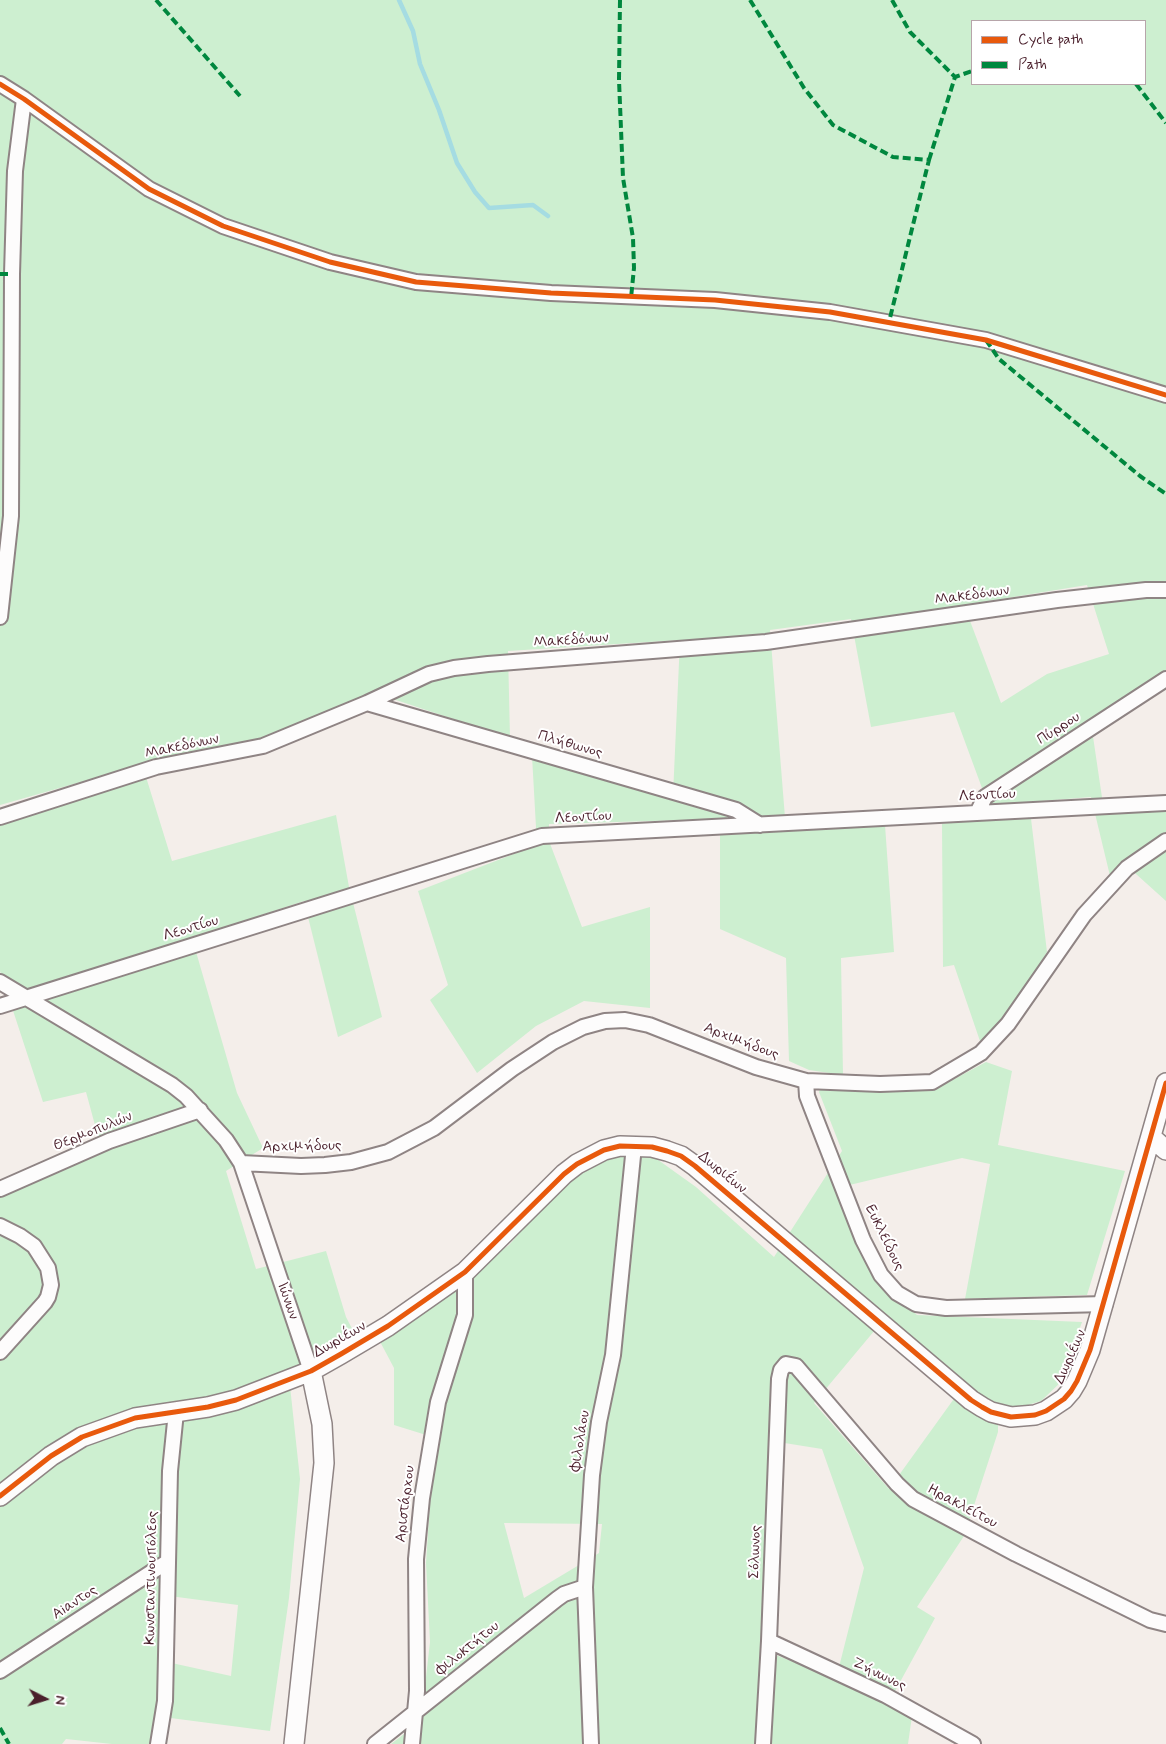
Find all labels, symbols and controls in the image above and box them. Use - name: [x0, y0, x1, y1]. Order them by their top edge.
- legend: [971, 20, 1146, 85]
- text: Cycle path: [1018, 30, 1083, 50]
- text: Path: [1018, 55, 1047, 75]
- street label: Μακεδόνων: [934, 582, 1010, 610]
- street label: Μακεδόνων: [533, 629, 609, 653]
- street label: Πύρρου: [1034, 709, 1084, 749]
- street label: Πλήθωνος: [536, 727, 604, 763]
- street label: Μακεδόνων: [143, 730, 221, 764]
- street label: Λεοντίου: [958, 786, 1016, 806]
- street label: Λεοντίου: [554, 808, 612, 828]
- street label: Λεοντίου: [161, 912, 221, 946]
- street label: Αρχιμήδους: [701, 1019, 781, 1065]
- street label: Θερμοπυλών: [51, 1108, 135, 1156]
- street label: Αρχιμήδους: [262, 1137, 342, 1157]
- street label: Δωριέων: [694, 1148, 750, 1198]
- street label: Ευκλείδους: [860, 1202, 908, 1274]
- street label: Ιώνων: [272, 1280, 302, 1322]
- street label: Δωριέων: [310, 1318, 370, 1362]
- street label: Δωριέων: [1051, 1327, 1091, 1387]
- street label: Φιλολάου: [567, 1409, 595, 1473]
- street label: Αριστάρχου: [392, 1465, 420, 1543]
- street label: Ηρακλείτου: [924, 1481, 1000, 1533]
- street label: Κωνσταντινουπόλεος: [142, 1511, 162, 1645]
- street label: Σόλωνος: [746, 1525, 766, 1579]
- street label: Aiαντος: [49, 1582, 101, 1624]
- street label: Φιλοκτήτου: [433, 1618, 503, 1680]
- street label: Ζήνωνος: [849, 1654, 909, 1696]
- north arrow: [20, 1674, 70, 1724]
- text: N: [51, 1695, 69, 1706]

